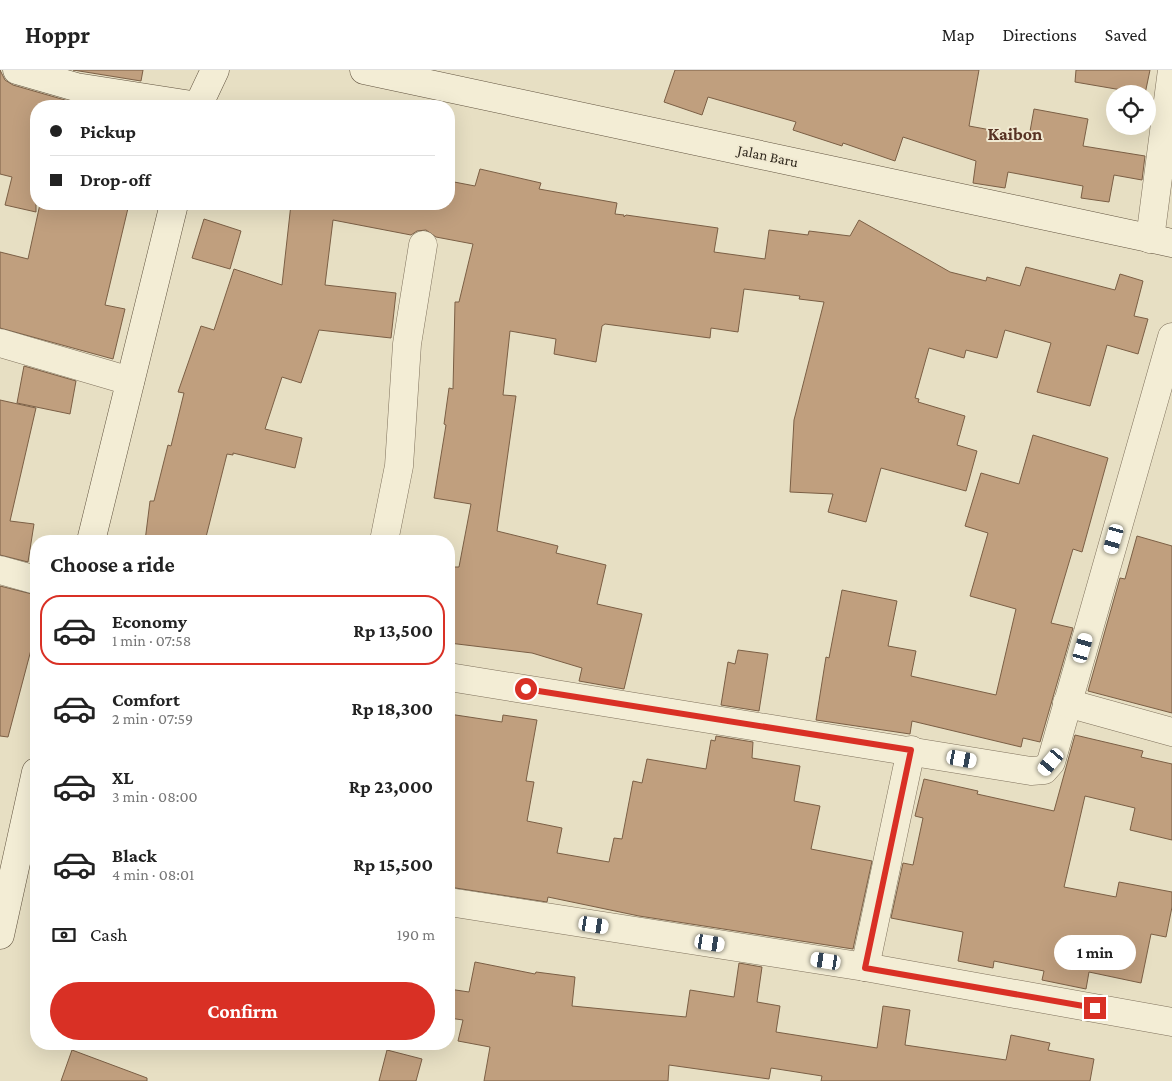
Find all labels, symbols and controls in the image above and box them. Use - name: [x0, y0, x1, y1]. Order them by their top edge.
- text: Hoppr: [25, 21, 90, 48]
- text: Map: [942, 25, 974, 45]
- text: Directions: [1002, 25, 1077, 45]
- text: Saved: [1105, 25, 1147, 45]
- map controls: [1106, 85, 1156, 135]
- button: locate: [1106, 85, 1156, 135]
- text: Pickup: [80, 121, 136, 142]
- district label: Kaibon: [988, 124, 1043, 144]
- street label: Jalan Baru: [734, 141, 800, 171]
- text: Drop-off: [80, 169, 151, 190]
- car: [1102, 523, 1125, 555]
- text: Choose a ride: [50, 552, 175, 577]
- icon: car: [52, 608, 97, 653]
- text: Economy: [112, 611, 187, 632]
- text: Rp 13,500: [353, 620, 433, 641]
- text: 1 min · 07:58: [112, 632, 191, 649]
- car: [1071, 632, 1094, 664]
- route start: [515, 678, 537, 700]
- icon: car: [52, 686, 97, 731]
- text: Comfort: [112, 689, 180, 710]
- text: Rp 18,300: [352, 698, 433, 719]
- text: 2 min · 07:59: [112, 710, 193, 727]
- car: [1035, 746, 1066, 778]
- car: [945, 749, 978, 769]
- icon: car: [52, 764, 97, 809]
- text: XL: [112, 767, 134, 788]
- text: Rp 23,000: [349, 776, 433, 797]
- text: 3 min · 08:00: [112, 788, 197, 805]
- icon: car: [52, 842, 97, 887]
- text: Black: [112, 845, 157, 866]
- text: Rp 15,500: [353, 854, 433, 875]
- text: 4 min · 08:01: [112, 866, 194, 883]
- car: [578, 915, 609, 935]
- icon: cash: [50, 921, 78, 949]
- text: Cash: [90, 924, 128, 945]
- text: 190 m: [397, 926, 435, 943]
- car: [694, 933, 725, 953]
- callout: 1 min: [1054, 936, 1136, 970]
- text: 1 min: [1077, 944, 1113, 961]
- car: [810, 951, 841, 971]
- button: Confirm: [50, 982, 435, 1040]
- route end: [1084, 997, 1106, 1019]

